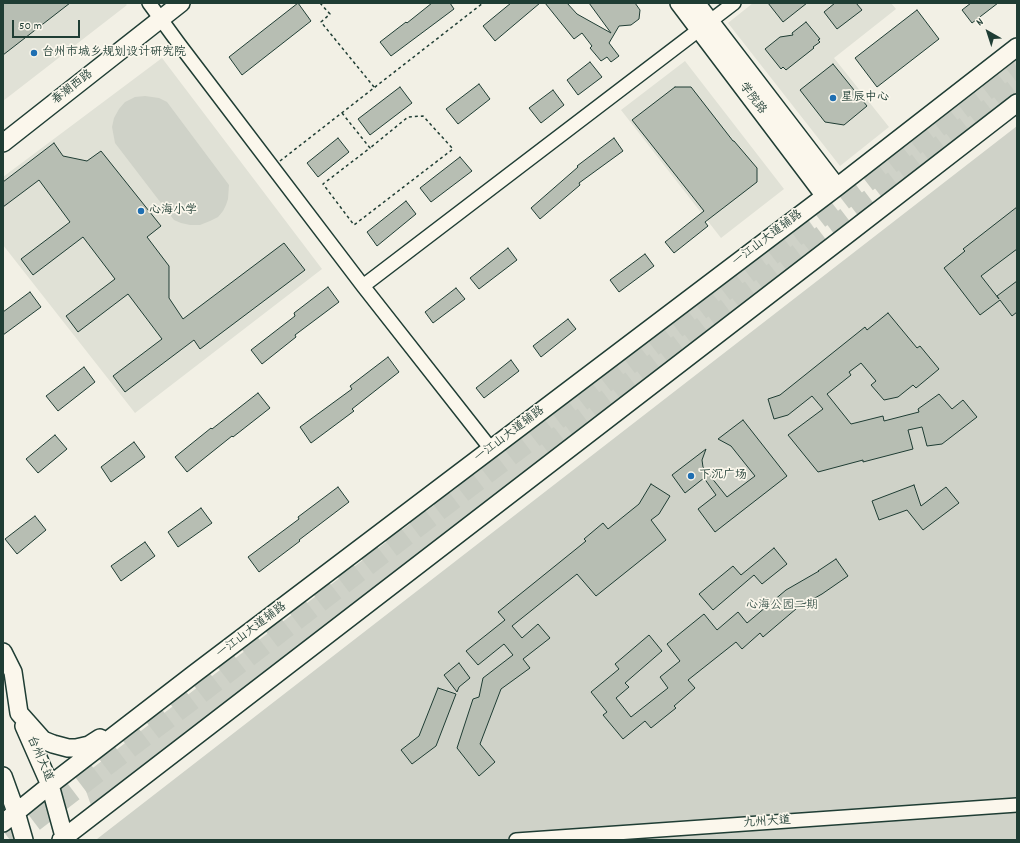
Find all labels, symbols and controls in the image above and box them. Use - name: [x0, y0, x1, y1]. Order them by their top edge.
- scale bar: [14, 12, 82, 38]
- north arrow: [968, 12, 1008, 52]
- text: N: [973, 15, 988, 31]
- text: 50 m: [19, 18, 42, 35]
- place label: 台州市城乡规划设计研究院: [42, 46, 186, 60]
- marker: 台州市城乡规划设计研究院: [29, 48, 39, 58]
- street label: 春潮西路: [50, 68, 96, 108]
- street label: 学院路: [735, 80, 769, 118]
- place label: 星辰中心: [841, 91, 889, 105]
- marker: 星辰中心: [828, 93, 838, 103]
- place label: 心海小学: [149, 204, 197, 218]
- marker: 心海小学: [136, 206, 146, 216]
- street label: 一江山大道辅路: [730, 208, 806, 270]
- street label: 一江山大道辅路: [472, 404, 548, 466]
- place label: 下沉广场: [699, 469, 747, 483]
- marker: 下沉广场: [686, 471, 696, 481]
- park label: 心海公园二期: [746, 599, 818, 613]
- street label: 一江山大道辅路: [214, 600, 290, 662]
- street label: 台州大道: [23, 734, 55, 784]
- street label: 九州大道: [743, 814, 791, 832]

